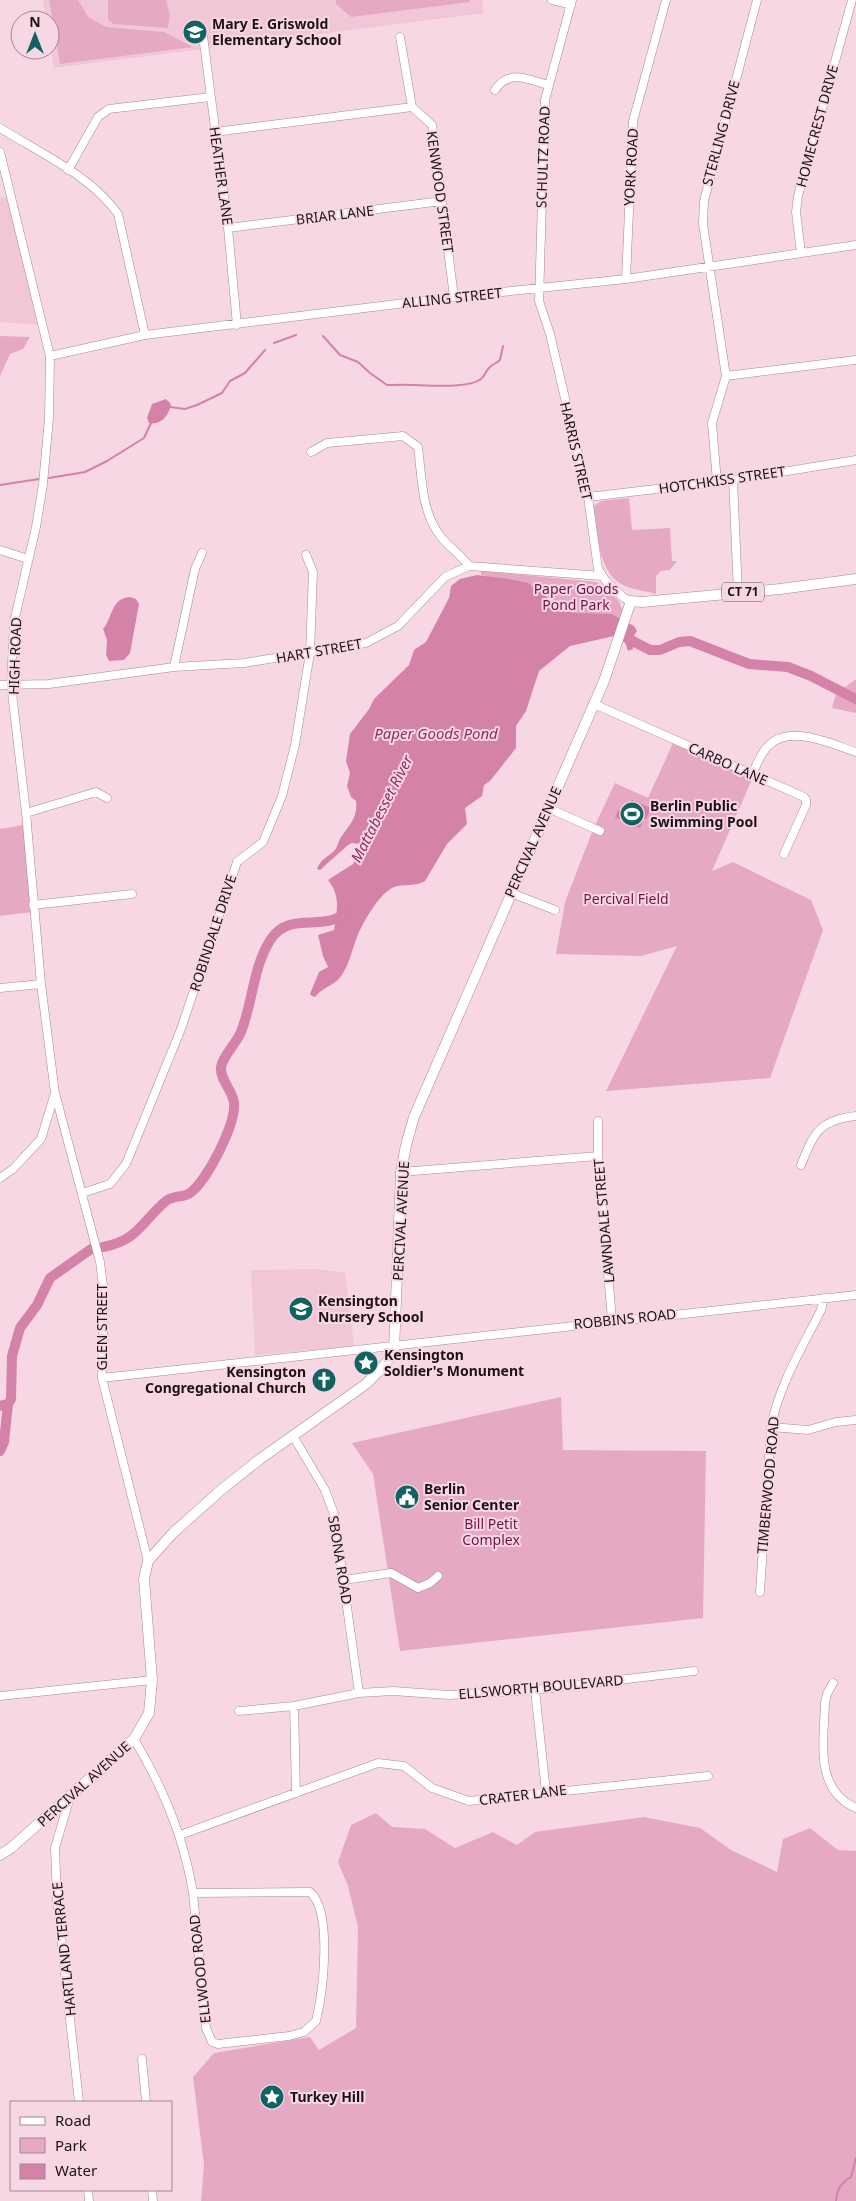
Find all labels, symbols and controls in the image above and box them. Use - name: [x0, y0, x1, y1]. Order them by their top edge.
- north arrow: [10, 10, 60, 60]
- text: N: [29, 12, 41, 31]
- place label: Mary E. Griswold Elementary School: [212, 14, 342, 49]
- school or university icon: Mary E. Griswold Elementary School: [182, 19, 208, 45]
- street label: HOMECREST DRIVE: [791, 63, 842, 189]
- street label: STERLING DRIVE: [697, 78, 744, 188]
- street label: SCHULTZ ROAD: [531, 106, 554, 208]
- street label: HEATHER LANE: [205, 126, 238, 226]
- street label: YORK ROAD: [619, 127, 642, 206]
- street label: KENWOOD STREET: [423, 130, 459, 254]
- street label: BRIAR LANE: [295, 200, 375, 229]
- street label: ALLING STREET: [401, 283, 503, 312]
- street label: HARRIS STREET: [556, 400, 597, 502]
- street label: HOTCHKISS STREET: [657, 461, 787, 498]
- park label: Paper Goods Pond Park: [534, 579, 619, 614]
- road number: CT 71: [722, 582, 764, 602]
- street label: HIGH ROAD: [4, 617, 25, 695]
- street label: HART STREET: [274, 634, 364, 667]
- water label: Paper Goods Pond: [374, 723, 498, 743]
- street label: CARBO LANE: [686, 738, 771, 789]
- water label: Mattabesset River: [345, 751, 417, 866]
- street label: PERCIVAL AVENUE: [500, 783, 566, 900]
- place label: Berlin Public Swimming Pool: [650, 796, 757, 831]
- sports icon: Berlin Public Swimming Pool: [619, 801, 645, 827]
- street label: ROBINDALE DRIVE: [185, 872, 240, 994]
- park label: Percival Field: [583, 889, 669, 908]
- street label: LAWNDALE STREET: [589, 1158, 618, 1284]
- street label: PERCIVAL AVENUE: [388, 1161, 413, 1281]
- street label: GLEN STREET: [92, 1283, 111, 1371]
- place label: Kensington Nursery School: [318, 1291, 424, 1326]
- school or university icon: Kensington Nursery School: [288, 1296, 314, 1322]
- street label: ROBBINS ROAD: [573, 1304, 677, 1333]
- place label: Kensington Soldier's Monument: [384, 1345, 524, 1380]
- place icon: Kensington Soldier's Monument: [353, 1350, 379, 1376]
- place label: Kensington Congregational Church: [145, 1362, 306, 1397]
- church icon: Kensington Congregational Church: [311, 1367, 337, 1393]
- street label: TIMBERWOOD ROAD: [752, 1415, 783, 1555]
- place label: Berlin Senior Center: [424, 1479, 520, 1514]
- public building icon: Berlin Senior Center: [394, 1484, 420, 1510]
- street label: SBONA ROAD: [324, 1514, 357, 1606]
- park label: Bill Petit Complex: [462, 1514, 520, 1549]
- street label: ELLSWORTH BOULEVARD: [458, 1670, 624, 1703]
- street label: PERCIVAL AVENUE: [33, 1737, 134, 1831]
- street label: CRATER LANE: [478, 1780, 568, 1809]
- street label: HARTLAND TERRACE: [47, 1881, 80, 2017]
- street label: ELLWOOD ROAD: [184, 1914, 215, 2024]
- place icon: Turkey Hill: [259, 2084, 285, 2110]
- place label: Turkey Hill: [290, 2087, 364, 2106]
- legend: [10, 2101, 172, 2191]
- text: Road: [55, 2110, 91, 2130]
- text: Park: [55, 2135, 87, 2155]
- text: Water: [55, 2160, 97, 2180]

